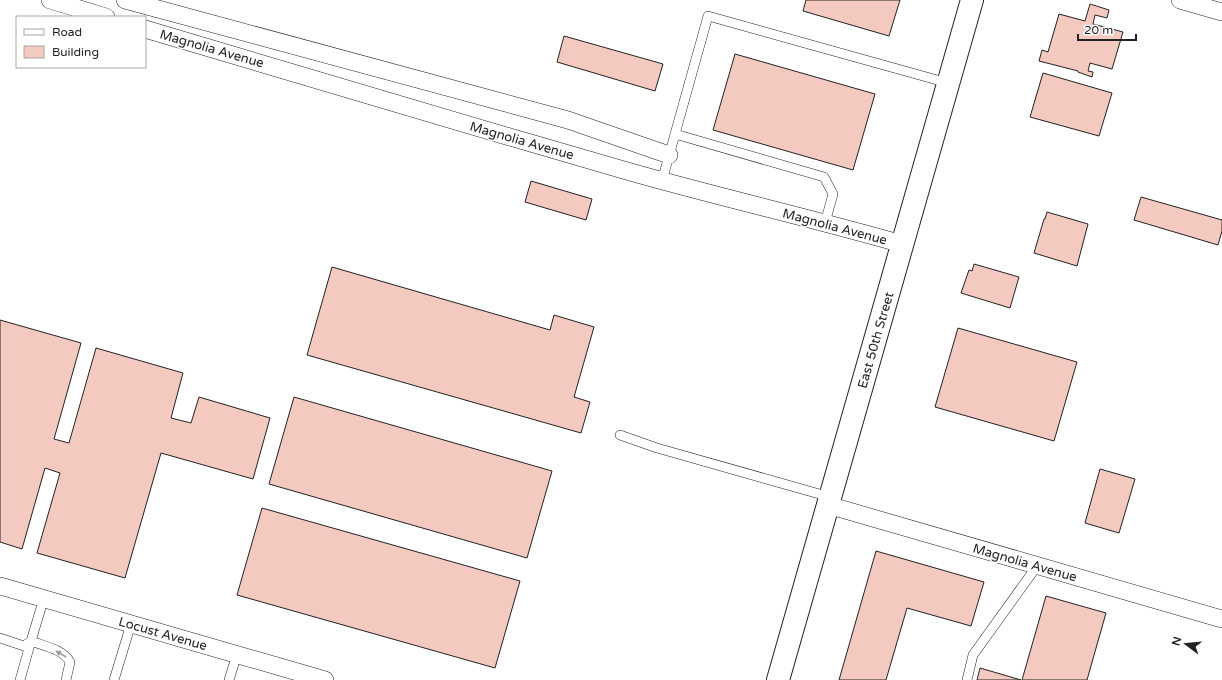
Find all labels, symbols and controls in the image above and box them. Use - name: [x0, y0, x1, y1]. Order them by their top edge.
- legend: [16, 16, 146, 68]
- scale bar: [1078, 16, 1136, 42]
- text: 20 m: [1084, 23, 1113, 37]
- text: Road: [52, 25, 82, 39]
- street label: Magnolia Avenue: [158, 26, 266, 71]
- text: Building: [52, 45, 99, 59]
- street label: Magnolia Avenue: [468, 118, 576, 163]
- street label: Magnolia Avenue: [781, 205, 889, 249]
- street label: East 50th Street: [855, 290, 897, 390]
- street label: Magnolia Avenue: [971, 540, 1079, 585]
- street label: Locust Avenue: [117, 614, 209, 654]
- north arrow: [1166, 624, 1206, 664]
- text: N: [1169, 635, 1184, 647]
- one-way arrow: [55, 650, 67, 657]

